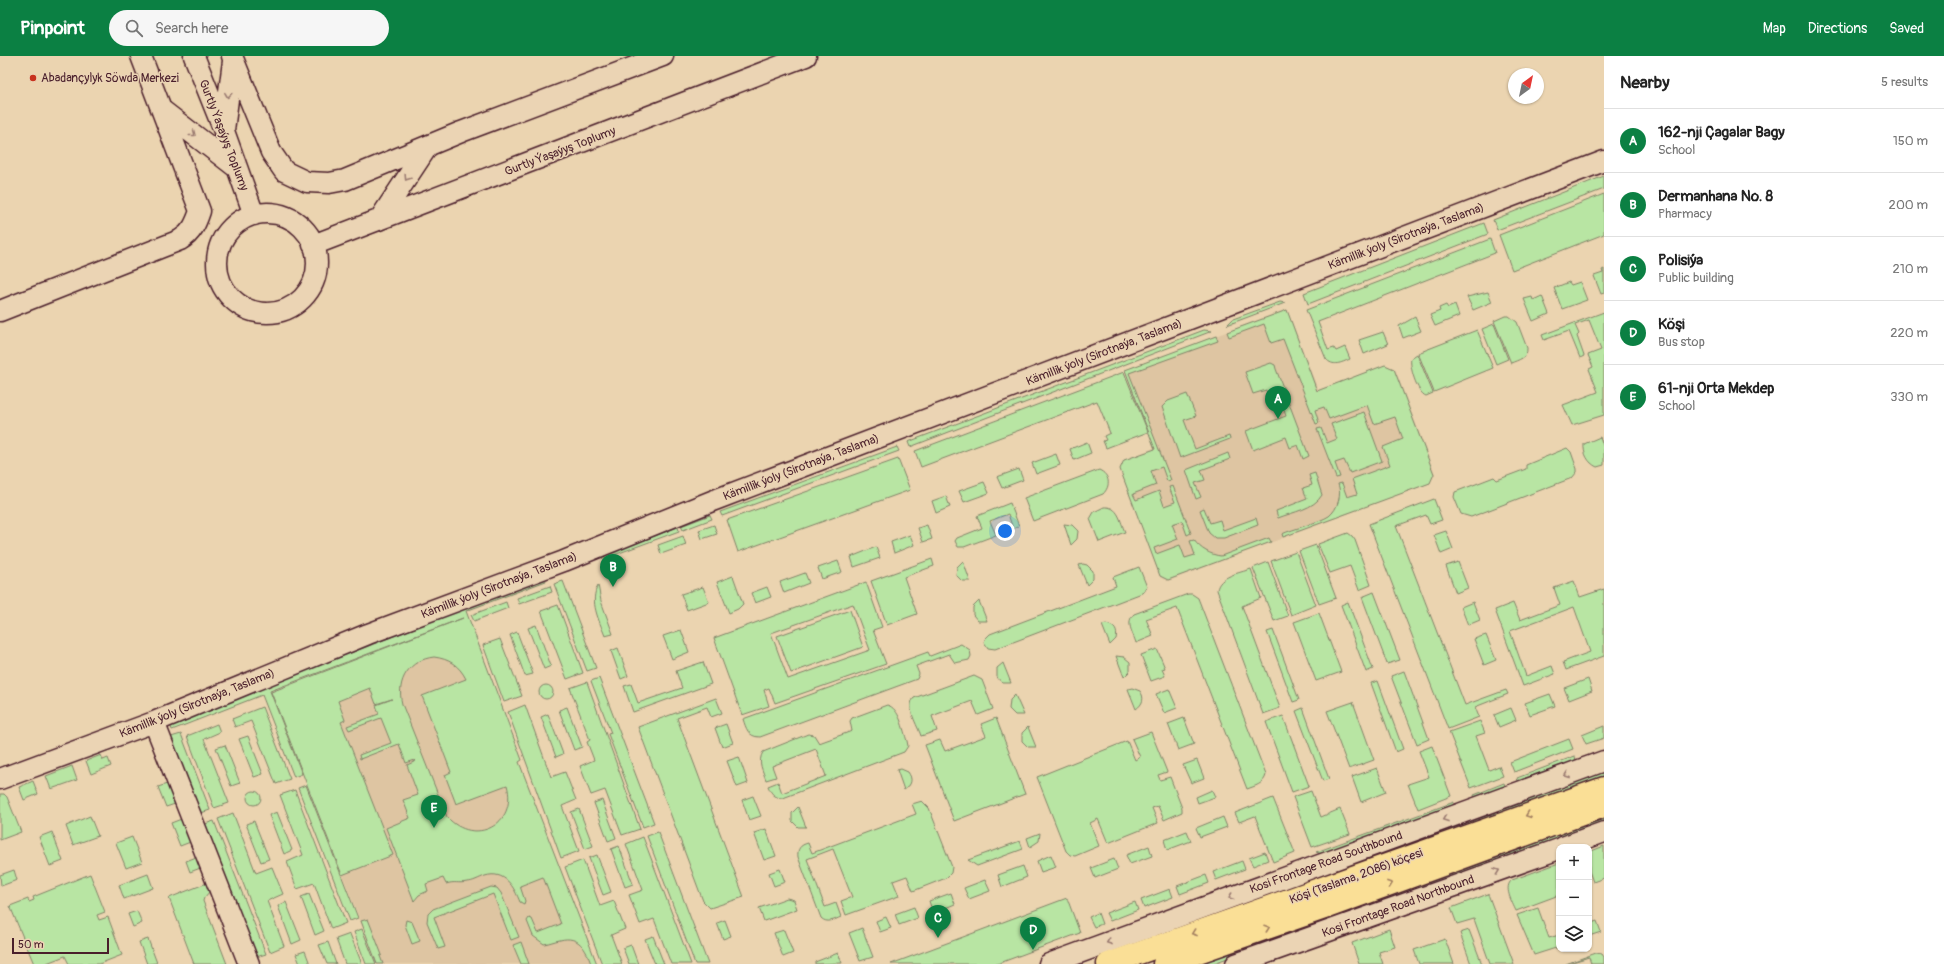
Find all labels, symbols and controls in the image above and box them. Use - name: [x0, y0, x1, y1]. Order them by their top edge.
- search box: [109, 10, 389, 46]
- text: Pinpoint: [20, 16, 85, 40]
- icon: search: [123, 17, 145, 39]
- text: Search here: [155, 19, 228, 38]
- text: Map: [1763, 20, 1786, 37]
- text: Directions: [1808, 20, 1867, 37]
- text: Saved: [1889, 20, 1924, 37]
- north arrow: [1508, 68, 1544, 104]
- place label: Abadançylyk Söwda Merkezi: [41, 71, 179, 86]
- text: Nearby: [1620, 72, 1669, 93]
- marker: Abadançylyk Söwda Merkezi: [28, 73, 38, 83]
- text: 5 results: [1881, 74, 1928, 90]
- street label: Gurtly Ýaşaýyş Toplumy: [195, 77, 253, 193]
- one-way arrow: [224, 92, 233, 98]
- street label: Gurtly Ýaşaýyş Toplumy: [502, 122, 618, 180]
- text: 162-nji Çagalar Bagy: [1658, 123, 1785, 142]
- one-way arrow: [189, 129, 196, 136]
- text: A: [1629, 133, 1637, 149]
- text: 150 m: [1893, 133, 1928, 149]
- text: School: [1658, 142, 1695, 158]
- one-way arrow: [405, 174, 412, 181]
- text: Dermanhana No. 8: [1658, 187, 1773, 206]
- text: B: [1629, 197, 1637, 213]
- text: 200 m: [1889, 197, 1928, 213]
- street label: Kämillik ýoly (Sirotnaýa, Taslama): [1326, 200, 1486, 273]
- text: Pharmacy: [1658, 206, 1712, 222]
- text: Polisiýa: [1658, 251, 1703, 270]
- text: C: [1629, 261, 1637, 277]
- text: 210 m: [1892, 261, 1928, 277]
- text: Public building: [1658, 270, 1734, 286]
- text: Köşi: [1658, 315, 1685, 334]
- street label: Kämillik ýoly (Sirotnaýa, Taslama): [1024, 316, 1184, 389]
- text: D: [1629, 325, 1637, 341]
- text: 220 m: [1890, 325, 1928, 341]
- text: Bus stop: [1658, 334, 1705, 350]
- text: 61-nji Orta Mekdep: [1658, 379, 1774, 398]
- pin: A: [1265, 386, 1291, 419]
- text: E: [1630, 389, 1636, 405]
- text: 330 m: [1890, 389, 1928, 405]
- text: School: [1658, 398, 1695, 414]
- street label: Kämillik ýoly (Sirotnaýa, Taslama): [721, 431, 881, 504]
- your location: [995, 521, 1015, 541]
- street label: Kämillik ýoly (Sirotnaýa, Taslama): [419, 549, 579, 622]
- pin: B: [600, 554, 626, 587]
- street label: Kämillik ýoly (Sirotnaýa, Taslama): [117, 665, 277, 741]
- one-way arrow: [1564, 770, 1571, 778]
- pin: E: [421, 795, 447, 828]
- one-way arrow: [1524, 810, 1531, 818]
- one-way arrow: [1442, 814, 1449, 822]
- street label: Kosi Frontage Road Southbound: [1248, 828, 1405, 897]
- map controls: [1556, 844, 1592, 952]
- button: +: [1556, 844, 1592, 880]
- street label: Köşi (Taslama, 2086) köçesi: [1288, 845, 1425, 908]
- one-way arrow: [1494, 867, 1501, 875]
- street label: Kosi Frontage Road Northbound: [1320, 872, 1476, 941]
- button: −: [1556, 880, 1592, 916]
- one-way arrow: [1386, 881, 1393, 889]
- one-way arrow: [1228, 893, 1235, 901]
- pin: C: [925, 905, 951, 938]
- button: layers: [1556, 916, 1592, 952]
- pin: D: [1020, 917, 1046, 950]
- one-way arrow: [1264, 924, 1271, 933]
- one-way arrow: [1191, 929, 1198, 937]
- scale bar: [12, 936, 109, 955]
- text: 50 m: [18, 938, 44, 951]
- one-way arrow: [1106, 938, 1113, 946]

